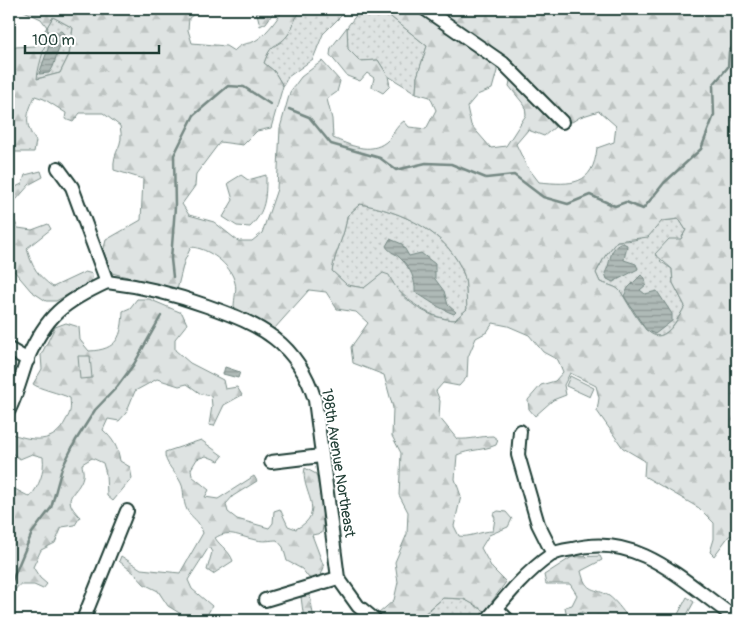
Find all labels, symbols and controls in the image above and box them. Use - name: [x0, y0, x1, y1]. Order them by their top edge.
- scale bar: [25, 22, 159, 54]
- text: 100 m: [32, 31, 75, 50]
- street label: 198th Avenue Northeast: [317, 387, 359, 540]

